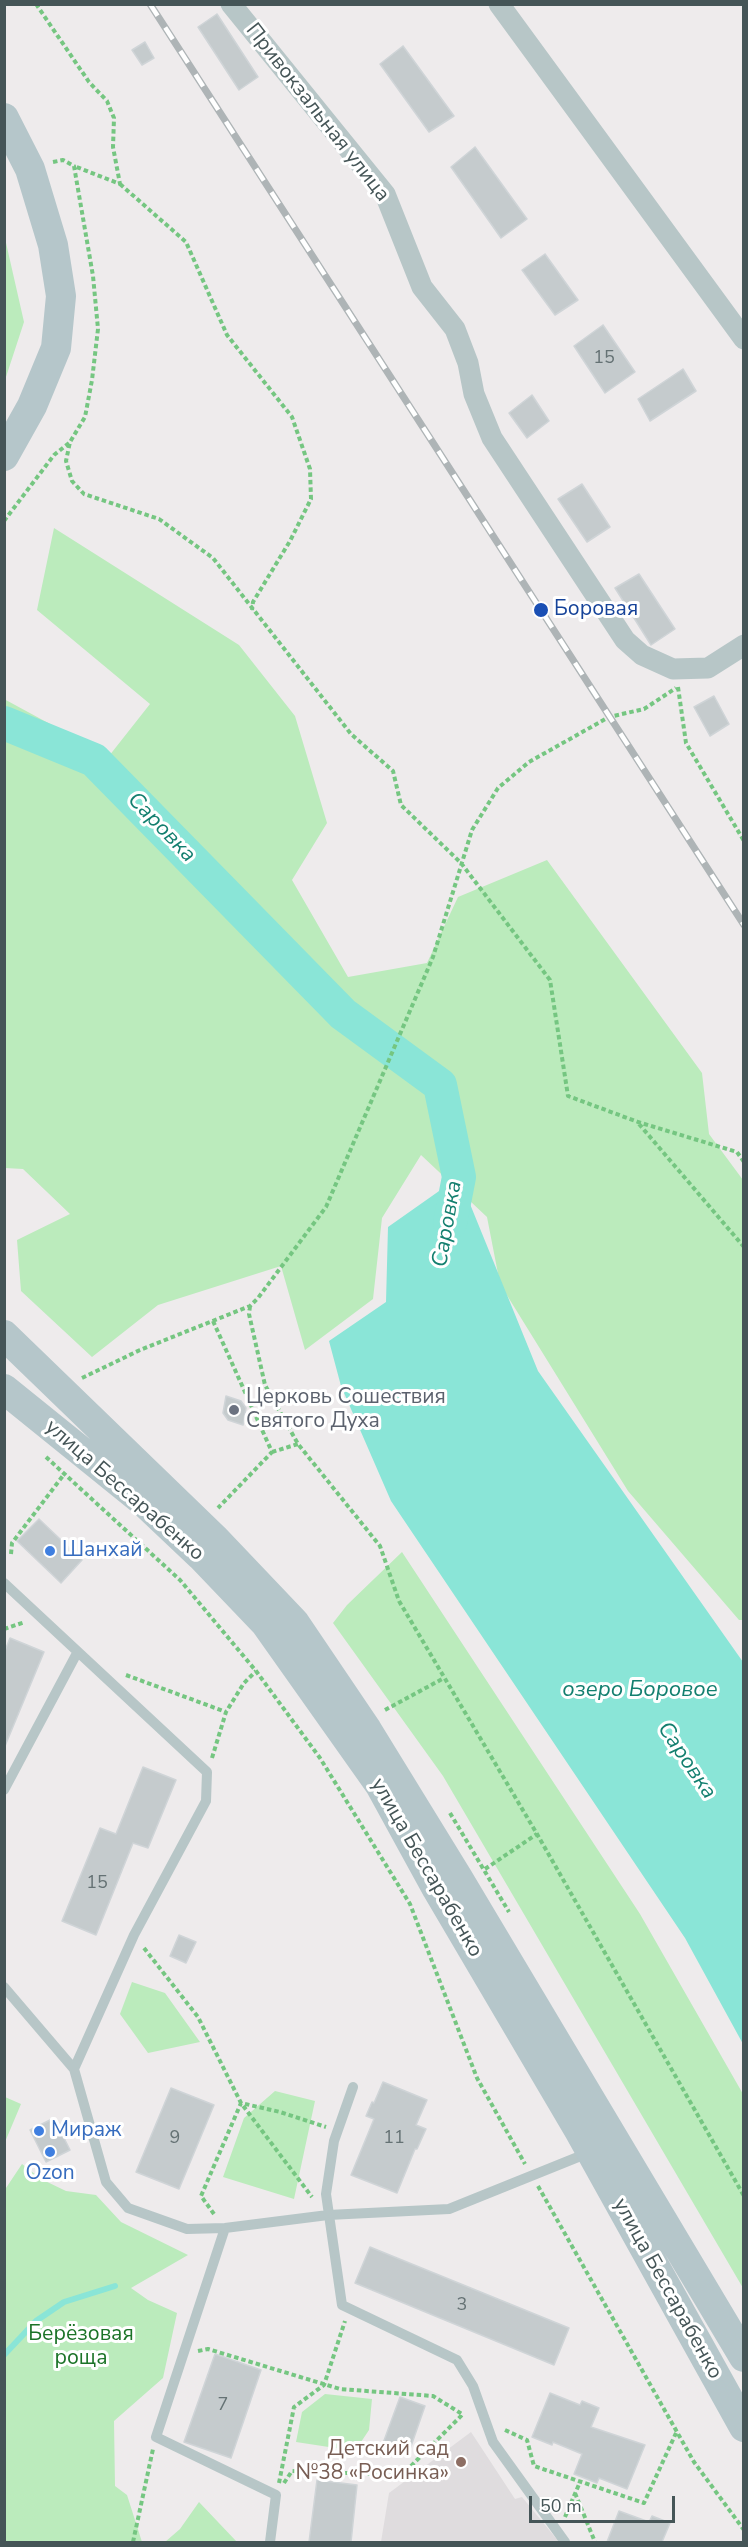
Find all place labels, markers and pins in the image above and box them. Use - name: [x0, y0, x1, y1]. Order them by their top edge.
- place label: Боровая: [554, 597, 638, 623]
- marker: Боровая: [532, 601, 550, 619]
- place label: Церковь Сошествия Святого Духа: [246, 1385, 446, 1435]
- marker: Церковь Сошествия Святого Духа: [227, 1403, 241, 1417]
- place label: Шанхай: [62, 1538, 142, 1564]
- marker: Шанхай: [43, 1544, 57, 1558]
- place label: Мираж: [51, 2118, 121, 2144]
- marker: Мираж: [32, 2124, 46, 2138]
- marker: Ozon: [43, 2145, 57, 2159]
- place label: Ozon: [25, 2161, 75, 2187]
- place label: Детский сад №38 «Росинка»: [295, 2437, 449, 2487]
- marker: Детский сад №38 «Росинка»: [454, 2455, 468, 2469]

